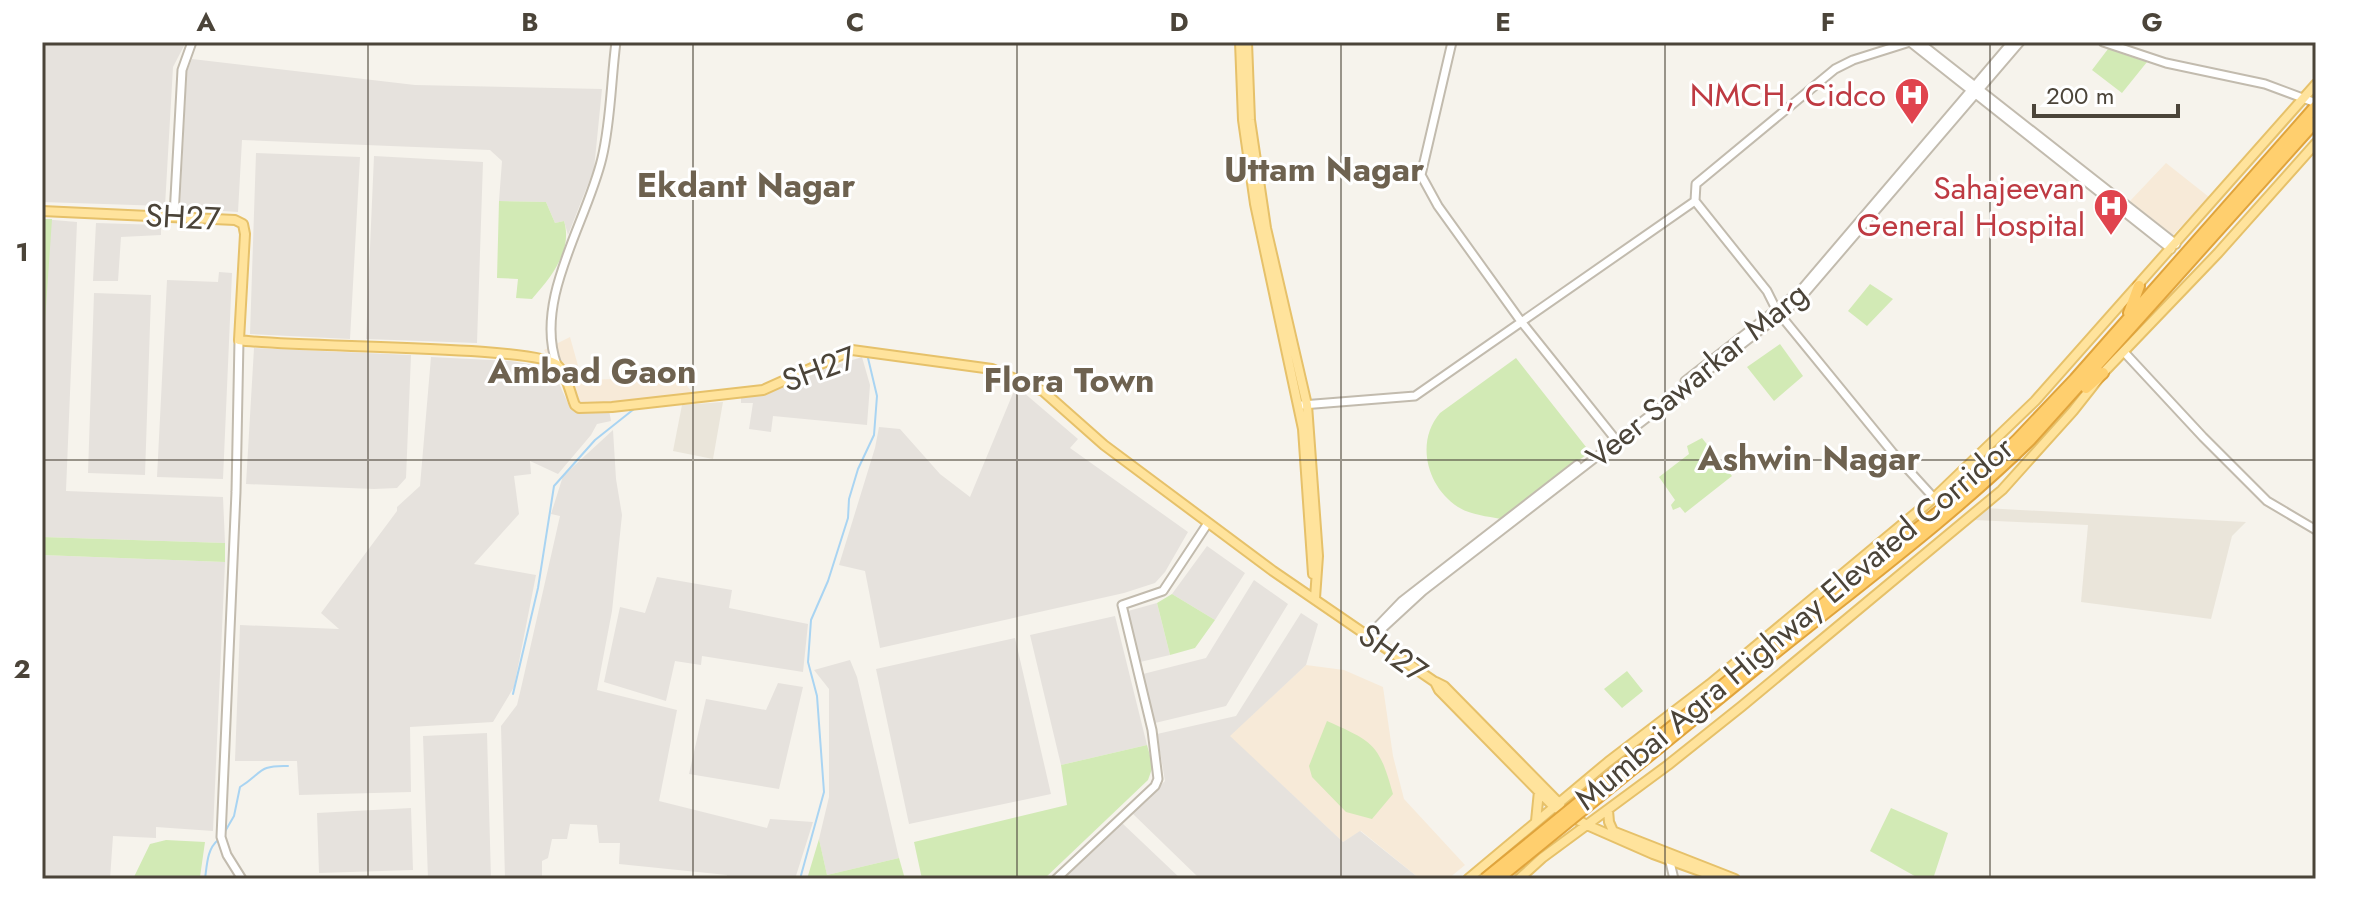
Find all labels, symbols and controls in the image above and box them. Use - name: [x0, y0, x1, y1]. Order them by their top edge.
- text: A: [195, 3, 216, 41]
- text: B: [521, 3, 539, 41]
- text: C: [846, 3, 864, 41]
- text: D: [1169, 3, 1189, 41]
- text: E: [1495, 3, 1511, 41]
- text: F: [1821, 3, 1835, 41]
- text: G: [2141, 3, 2163, 41]
- scale bar: [2034, 68, 2178, 118]
- place label: NMCH, Cidco: [1690, 72, 1886, 118]
- hospital icon: NMCH, Cidco: [1893, 76, 1931, 126]
- text: 200 m: [2046, 78, 2114, 113]
- district label: Uttam Nagar: [1224, 145, 1424, 194]
- district label: Ekdant Nagar: [637, 161, 855, 210]
- place label: Sahajeevan General Hospital: [1857, 165, 2085, 248]
- hospital icon: Sahajeevan General Hospital: [2092, 187, 2130, 237]
- street label: SH27: [144, 192, 222, 242]
- text: 1: [15, 233, 29, 271]
- street label: Veer Sawarkar Marg: [1576, 271, 1818, 479]
- street label: SH27: [776, 334, 862, 404]
- district label: Ambad Gaon: [487, 347, 696, 396]
- district label: Flora Town: [983, 356, 1155, 405]
- street label: Mumbai Agra Highway Elevated Corridor: [1565, 425, 2023, 821]
- district label: Ashwin Nagar: [1696, 434, 1921, 483]
- street label: SH27: [1349, 612, 1437, 694]
- text: 2: [13, 650, 31, 688]

